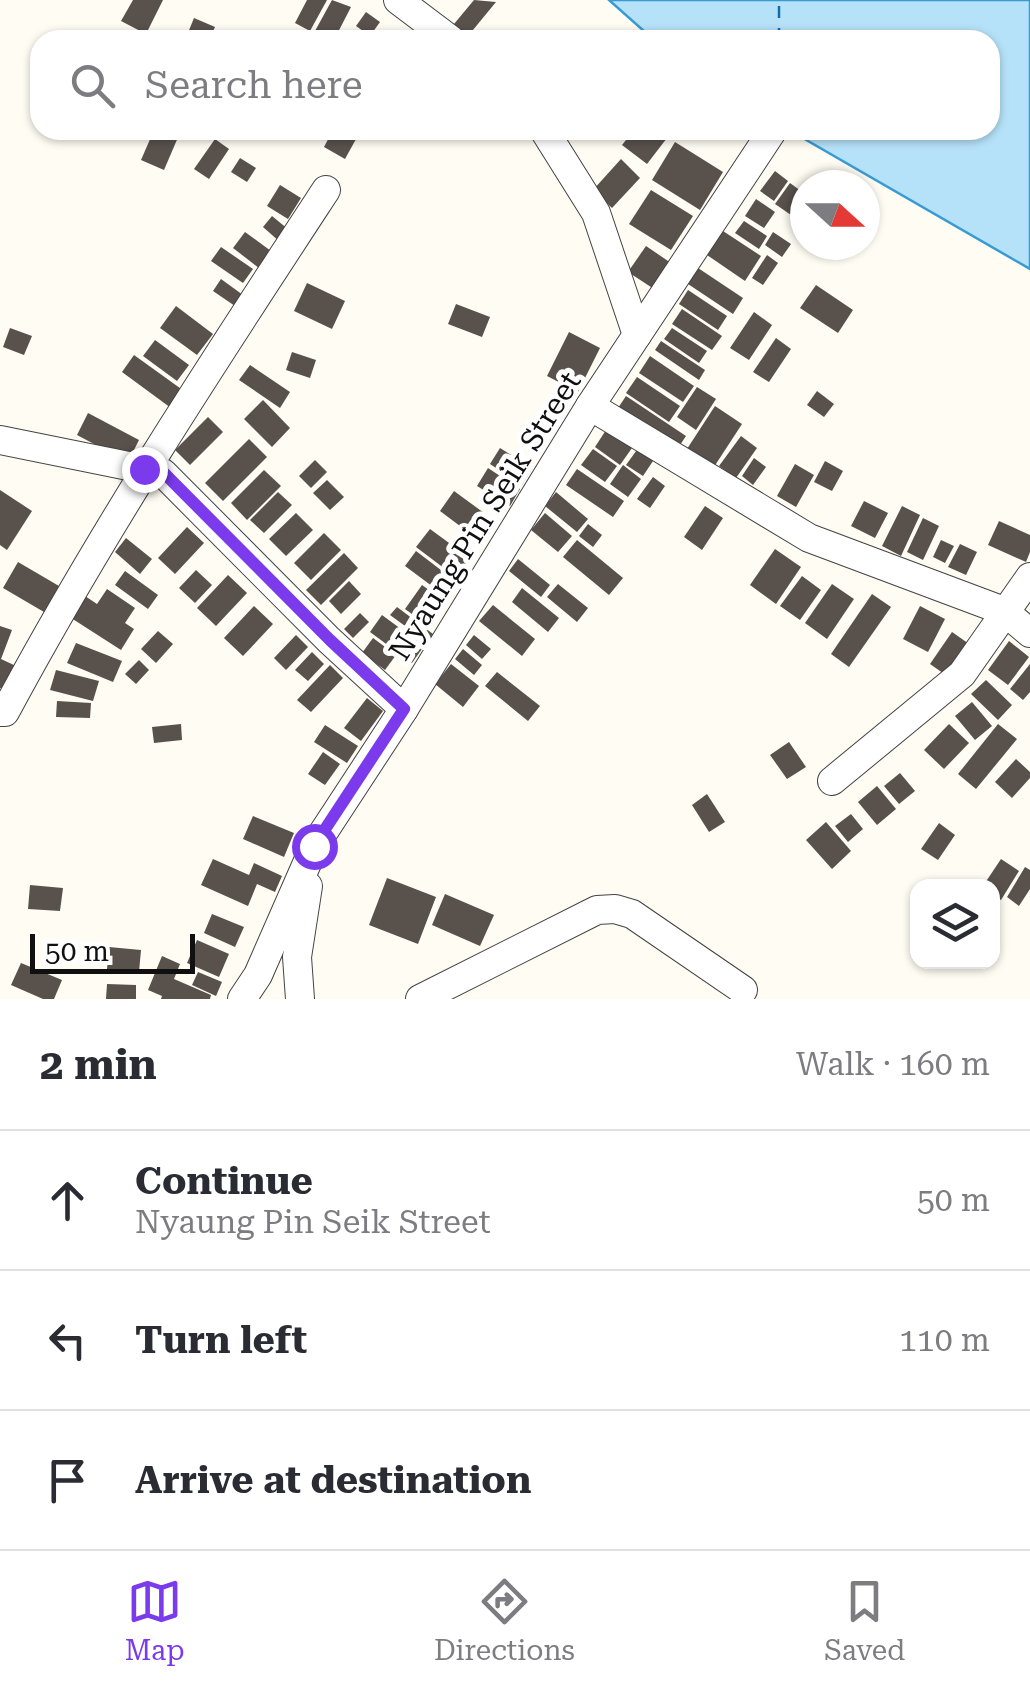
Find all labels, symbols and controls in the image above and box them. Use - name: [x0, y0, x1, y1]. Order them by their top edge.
- search box: [30, 30, 1000, 140]
- icon: search: [65, 58, 120, 113]
- text: Search here: [145, 63, 363, 107]
- north arrow: [790, 170, 880, 260]
- street label: Nyaung Pin Seik Street: [381, 365, 588, 666]
- route end: [122, 447, 168, 493]
- route start: [292, 824, 338, 870]
- map controls: [910, 879, 1000, 969]
- button: layers: [910, 879, 1000, 969]
- scale bar: [30, 929, 195, 974]
- text: 50 m: [45, 935, 109, 968]
- text: 2 min: [40, 1040, 157, 1089]
- text: Walk · 160 m: [796, 1045, 990, 1083]
- text: Continue: [135, 1159, 313, 1203]
- icon: ahead: [40, 1173, 95, 1228]
- text: 50 m: [917, 1181, 990, 1219]
- text: Nyaung Pin Seik Street: [135, 1203, 491, 1241]
- icon: left: [40, 1313, 95, 1368]
- text: Turn left: [135, 1318, 307, 1362]
- text: 110 m: [899, 1321, 990, 1359]
- icon: arrive: [40, 1453, 95, 1508]
- text: Arrive at destination: [135, 1458, 531, 1502]
- tab: Map: [125, 1574, 185, 1667]
- tab: Directions: [434, 1574, 575, 1667]
- tab: Saved: [824, 1574, 905, 1667]

